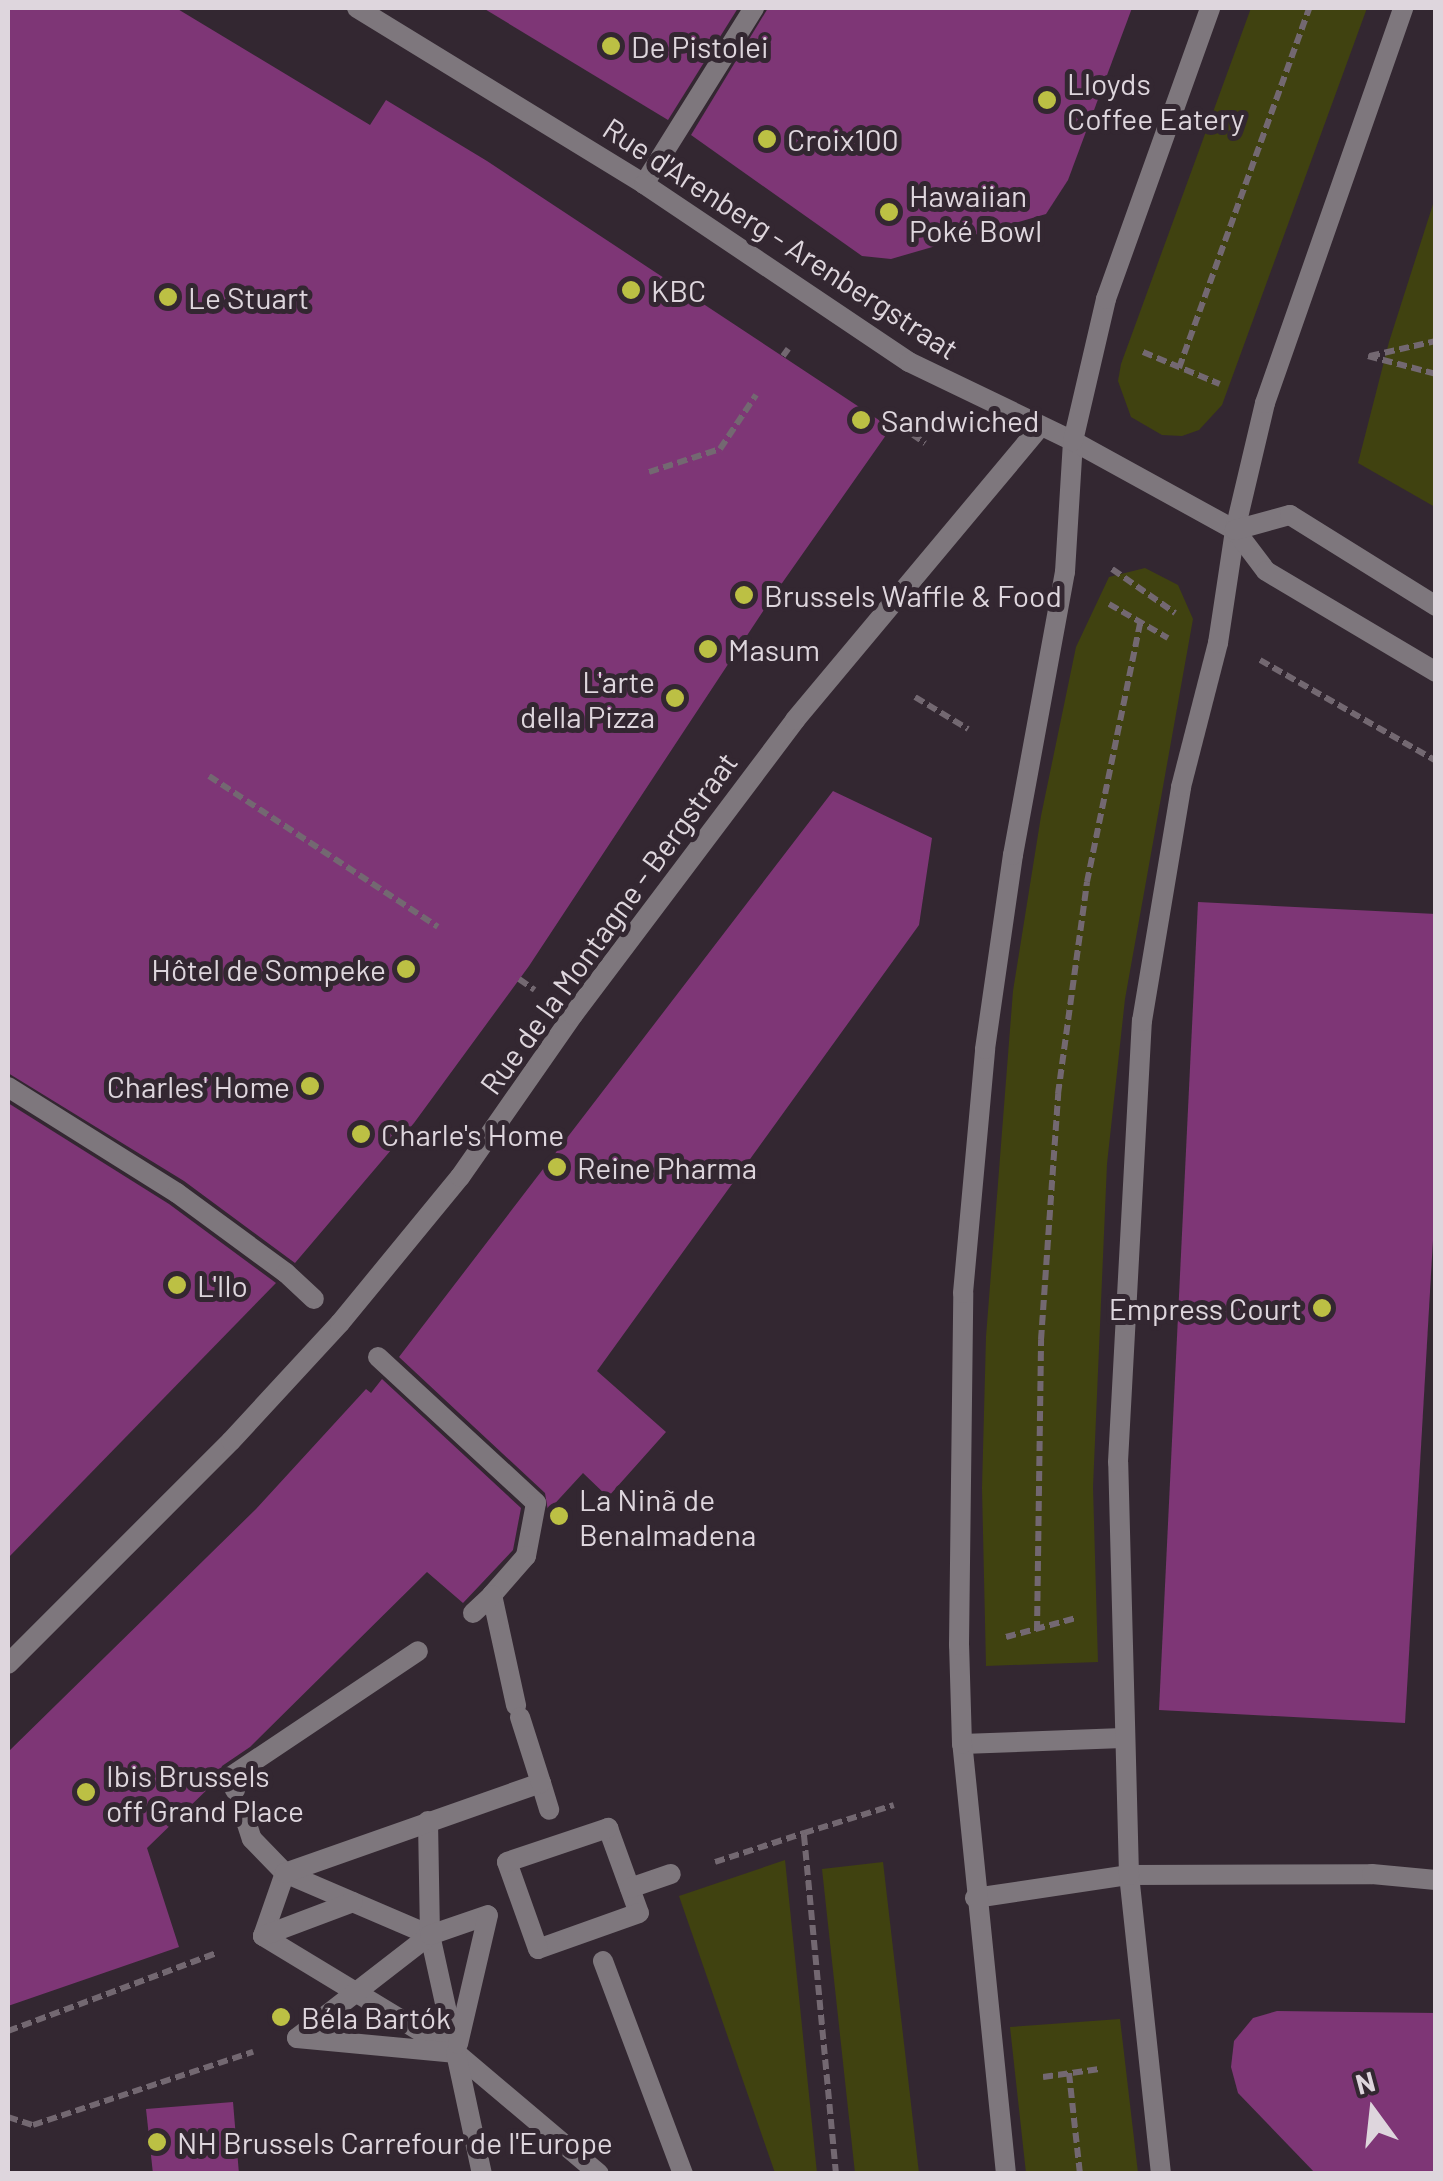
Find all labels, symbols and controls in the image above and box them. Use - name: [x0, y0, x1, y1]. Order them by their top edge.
- place label: De Pistolei: [631, 28, 769, 64]
- marker: De Pistolei: [600, 35, 622, 57]
- place label: Lloyds Coffee Eatery: [1067, 65, 1245, 136]
- marker: Lloyds Coffee Eatery: [1036, 89, 1058, 111]
- street label: Rue d'Arenberg - Arenbergstraat: [597, 110, 965, 366]
- place label: Croix100: [787, 121, 899, 157]
- marker: Croix100: [756, 128, 778, 150]
- place label: Hawaiian Poké Bowl: [909, 177, 1042, 248]
- marker: Hawaiian Poké Bowl: [878, 201, 900, 223]
- place label: KBC: [651, 272, 706, 308]
- place label: Le Stuart: [188, 279, 309, 315]
- marker: KBC: [620, 279, 642, 301]
- marker: Le Stuart: [157, 286, 179, 308]
- place label: Sandwiched: [881, 402, 1039, 438]
- marker: Sandwiched: [850, 409, 872, 431]
- place label: Brussels Waffle & Food: [764, 577, 1062, 613]
- marker: Brussels Waffle & Food: [733, 584, 755, 606]
- place label: Masum: [728, 631, 820, 667]
- marker: Masum: [697, 638, 719, 660]
- place label: L'arte della Pizza: [520, 663, 655, 734]
- marker: L'arte della Pizza: [664, 687, 686, 709]
- street label: Rue de la Montagne - Bergstraat: [472, 745, 744, 1101]
- place label: Hôtel de Sompeke: [151, 951, 386, 987]
- marker: Hôtel de Sompeke: [395, 958, 417, 980]
- place label: Charles' Home: [107, 1068, 290, 1104]
- marker: Charles' Home: [299, 1075, 321, 1097]
- place label: Charle's Home: [381, 1116, 564, 1152]
- marker: Charle's Home: [350, 1123, 372, 1145]
- place label: Reine Pharma: [577, 1149, 757, 1185]
- marker: Reine Pharma: [546, 1156, 568, 1178]
- place label: L'Ilo: [197, 1267, 248, 1303]
- marker: L'Ilo: [166, 1274, 188, 1296]
- place label: Empress Court: [1109, 1290, 1302, 1326]
- marker: Empress Court: [1311, 1297, 1333, 1319]
- place label: La Ninã de Benalmadena: [579, 1481, 756, 1552]
- marker: La Ninã de Benalmadena: [548, 1505, 570, 1527]
- place label: Ibis Brussels off Grand Place: [106, 1757, 304, 1828]
- marker: Ibis Brussels off Grand Place: [75, 1781, 97, 1803]
- place label: Béla Bartók: [301, 1999, 451, 2035]
- marker: Béla Bartók: [270, 2006, 292, 2028]
- north arrow: [1323, 2061, 1423, 2161]
- text: N: [1352, 2063, 1379, 2101]
- place label: NH Brussels Carrefour de l'Europe: [177, 2124, 613, 2160]
- marker: NH Brussels Carrefour de l'Europe: [146, 2131, 168, 2153]

